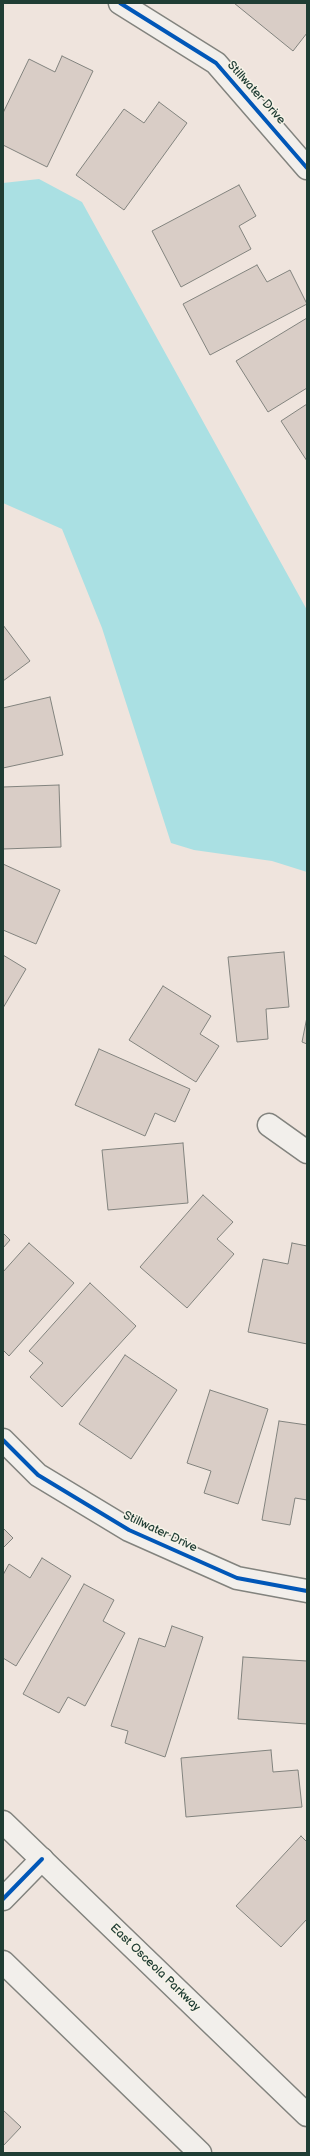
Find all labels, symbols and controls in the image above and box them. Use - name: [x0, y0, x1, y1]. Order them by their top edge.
- street label: Stillwater Drive: [224, 58, 288, 128]
- street label: Stillwater Drive: [121, 1509, 199, 1555]
- street label: East Osceola Parkway: [107, 1921, 203, 2015]

